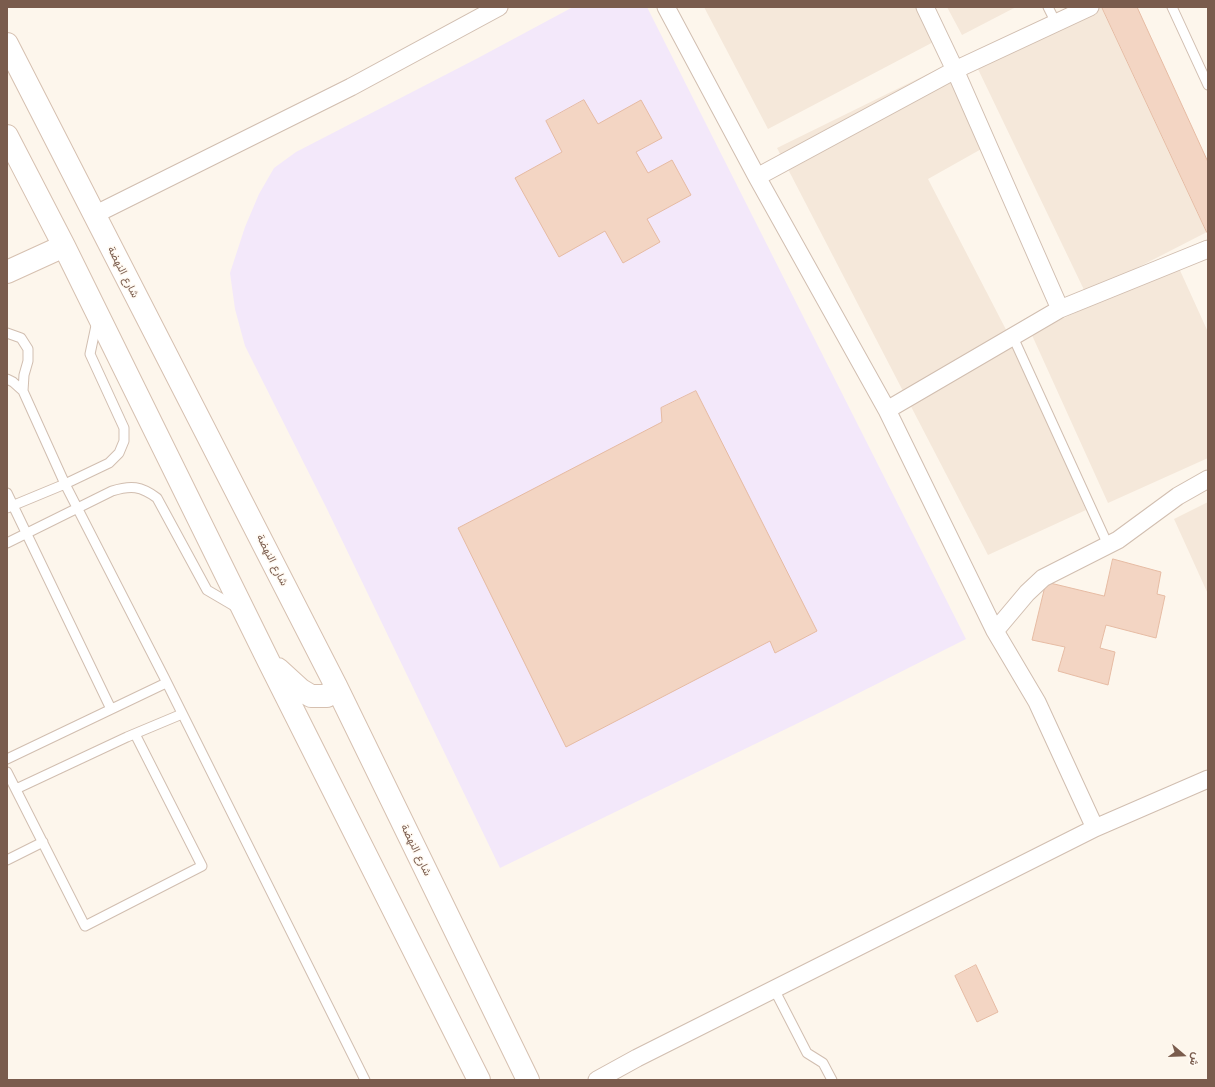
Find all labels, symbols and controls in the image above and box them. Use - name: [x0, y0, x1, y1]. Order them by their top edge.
- street label: شارع النهضة: [104, 244, 142, 300]
- street label: شارع النهضة: [253, 532, 291, 588]
- street label: شارع النهضة: [398, 822, 434, 878]
- north arrow: [1163, 1035, 1203, 1075]
- text: ش: [1187, 1051, 1203, 1067]

